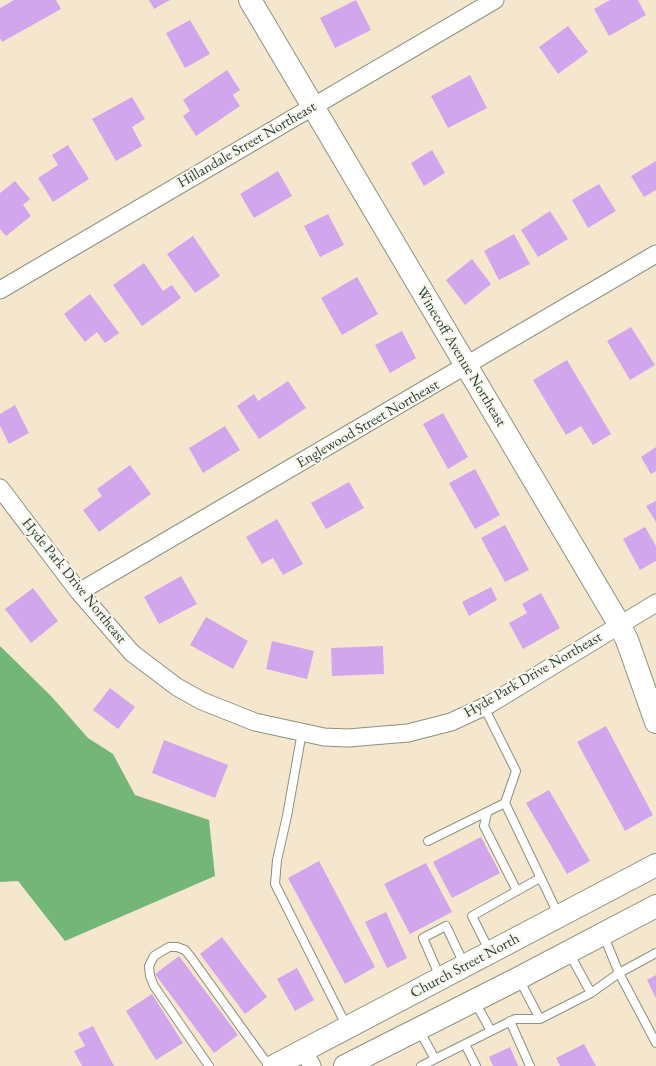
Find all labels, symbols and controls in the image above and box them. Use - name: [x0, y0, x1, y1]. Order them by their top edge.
- street label: Hillandale Street Northeast: [174, 98, 320, 192]
- street label: Winecoff Avenue Northeast: [412, 284, 510, 430]
- street label: Englewood Street Northeast: [293, 376, 443, 472]
- street label: Hyde Park Drive Northeast: [18, 515, 130, 647]
- street label: Hyde Park Drive Northeast: [461, 628, 605, 722]
- street label: Church Street North: [407, 930, 523, 1002]

